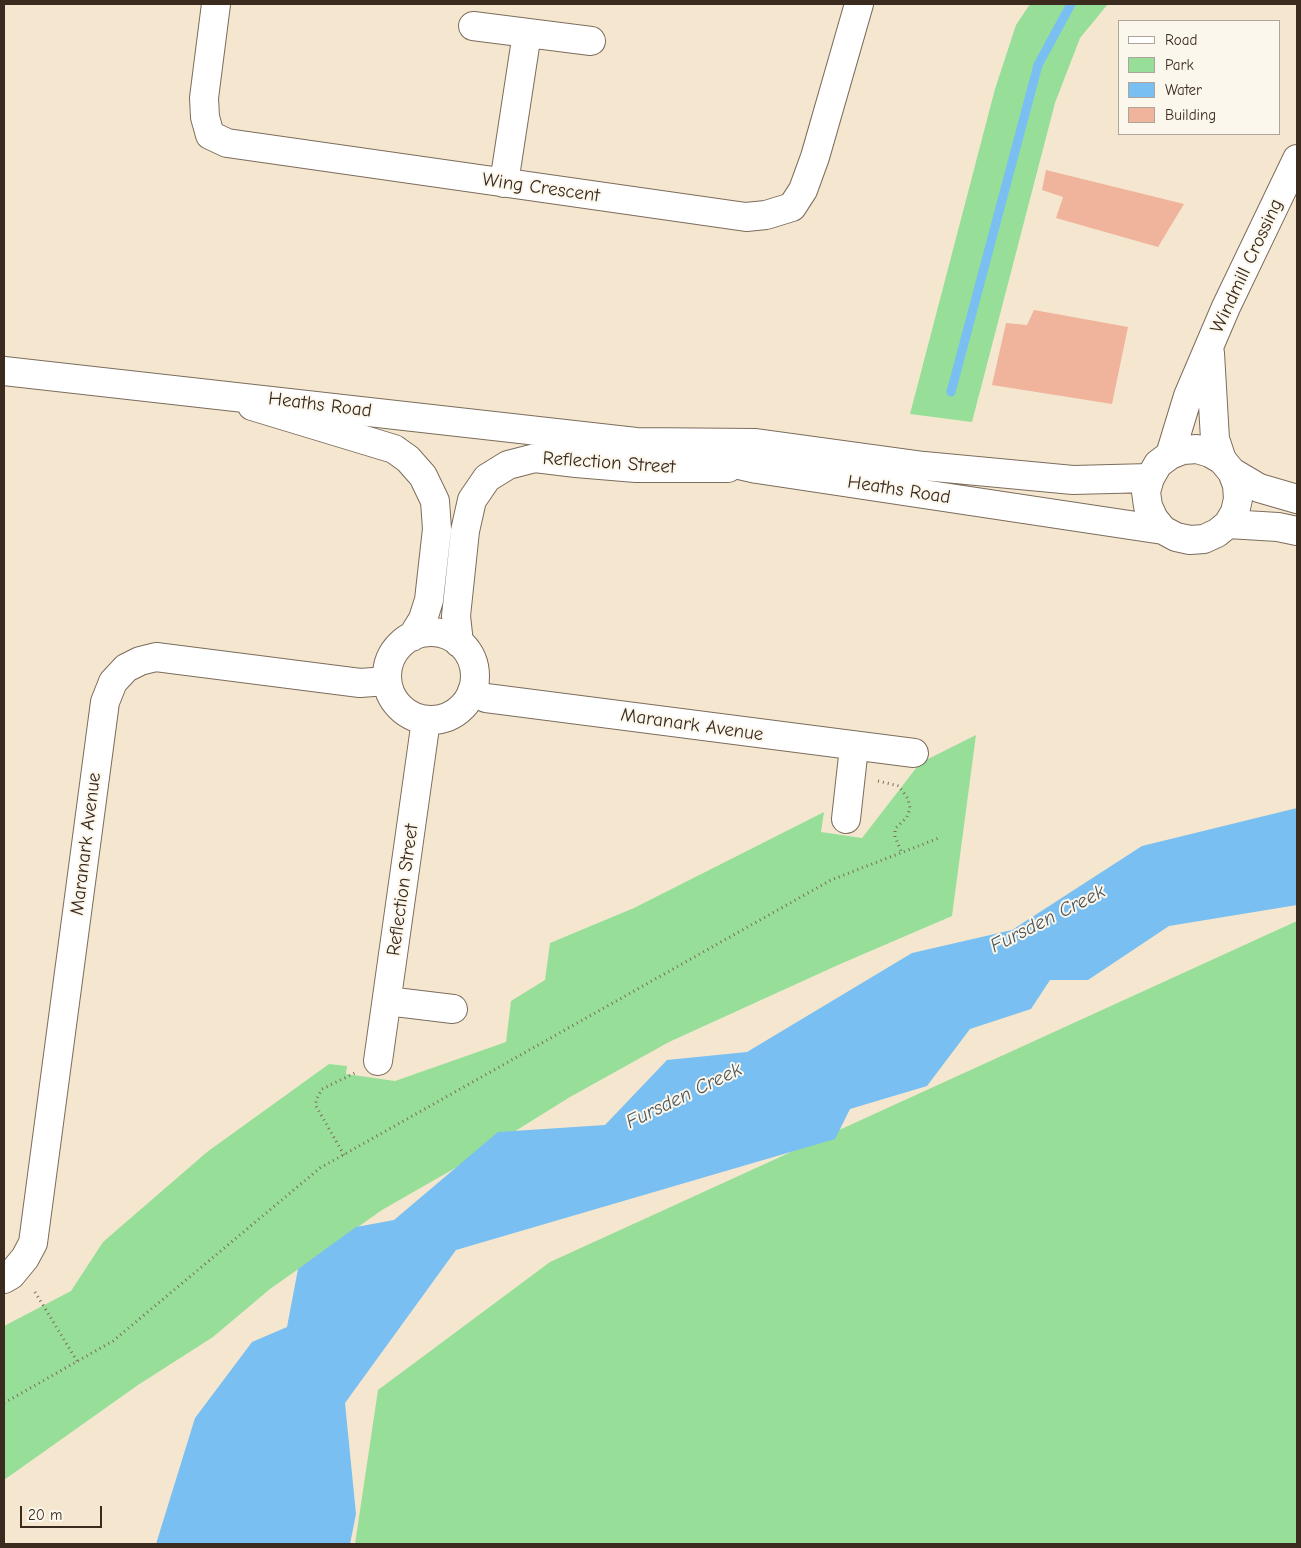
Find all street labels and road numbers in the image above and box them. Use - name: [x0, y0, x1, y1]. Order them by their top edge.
- street label: Wing Crescent: [481, 168, 601, 208]
- street label: Windmill Crossing: [1206, 195, 1288, 337]
- street label: Heaths Road: [267, 387, 373, 423]
- street label: Reflection Street: [542, 447, 676, 479]
- street label: Heaths Road: [846, 471, 952, 509]
- street label: Maranark Avenue: [619, 704, 765, 746]
- street label: Maranark Avenue: [66, 771, 106, 917]
- street label: Reflection Street: [382, 823, 424, 957]

